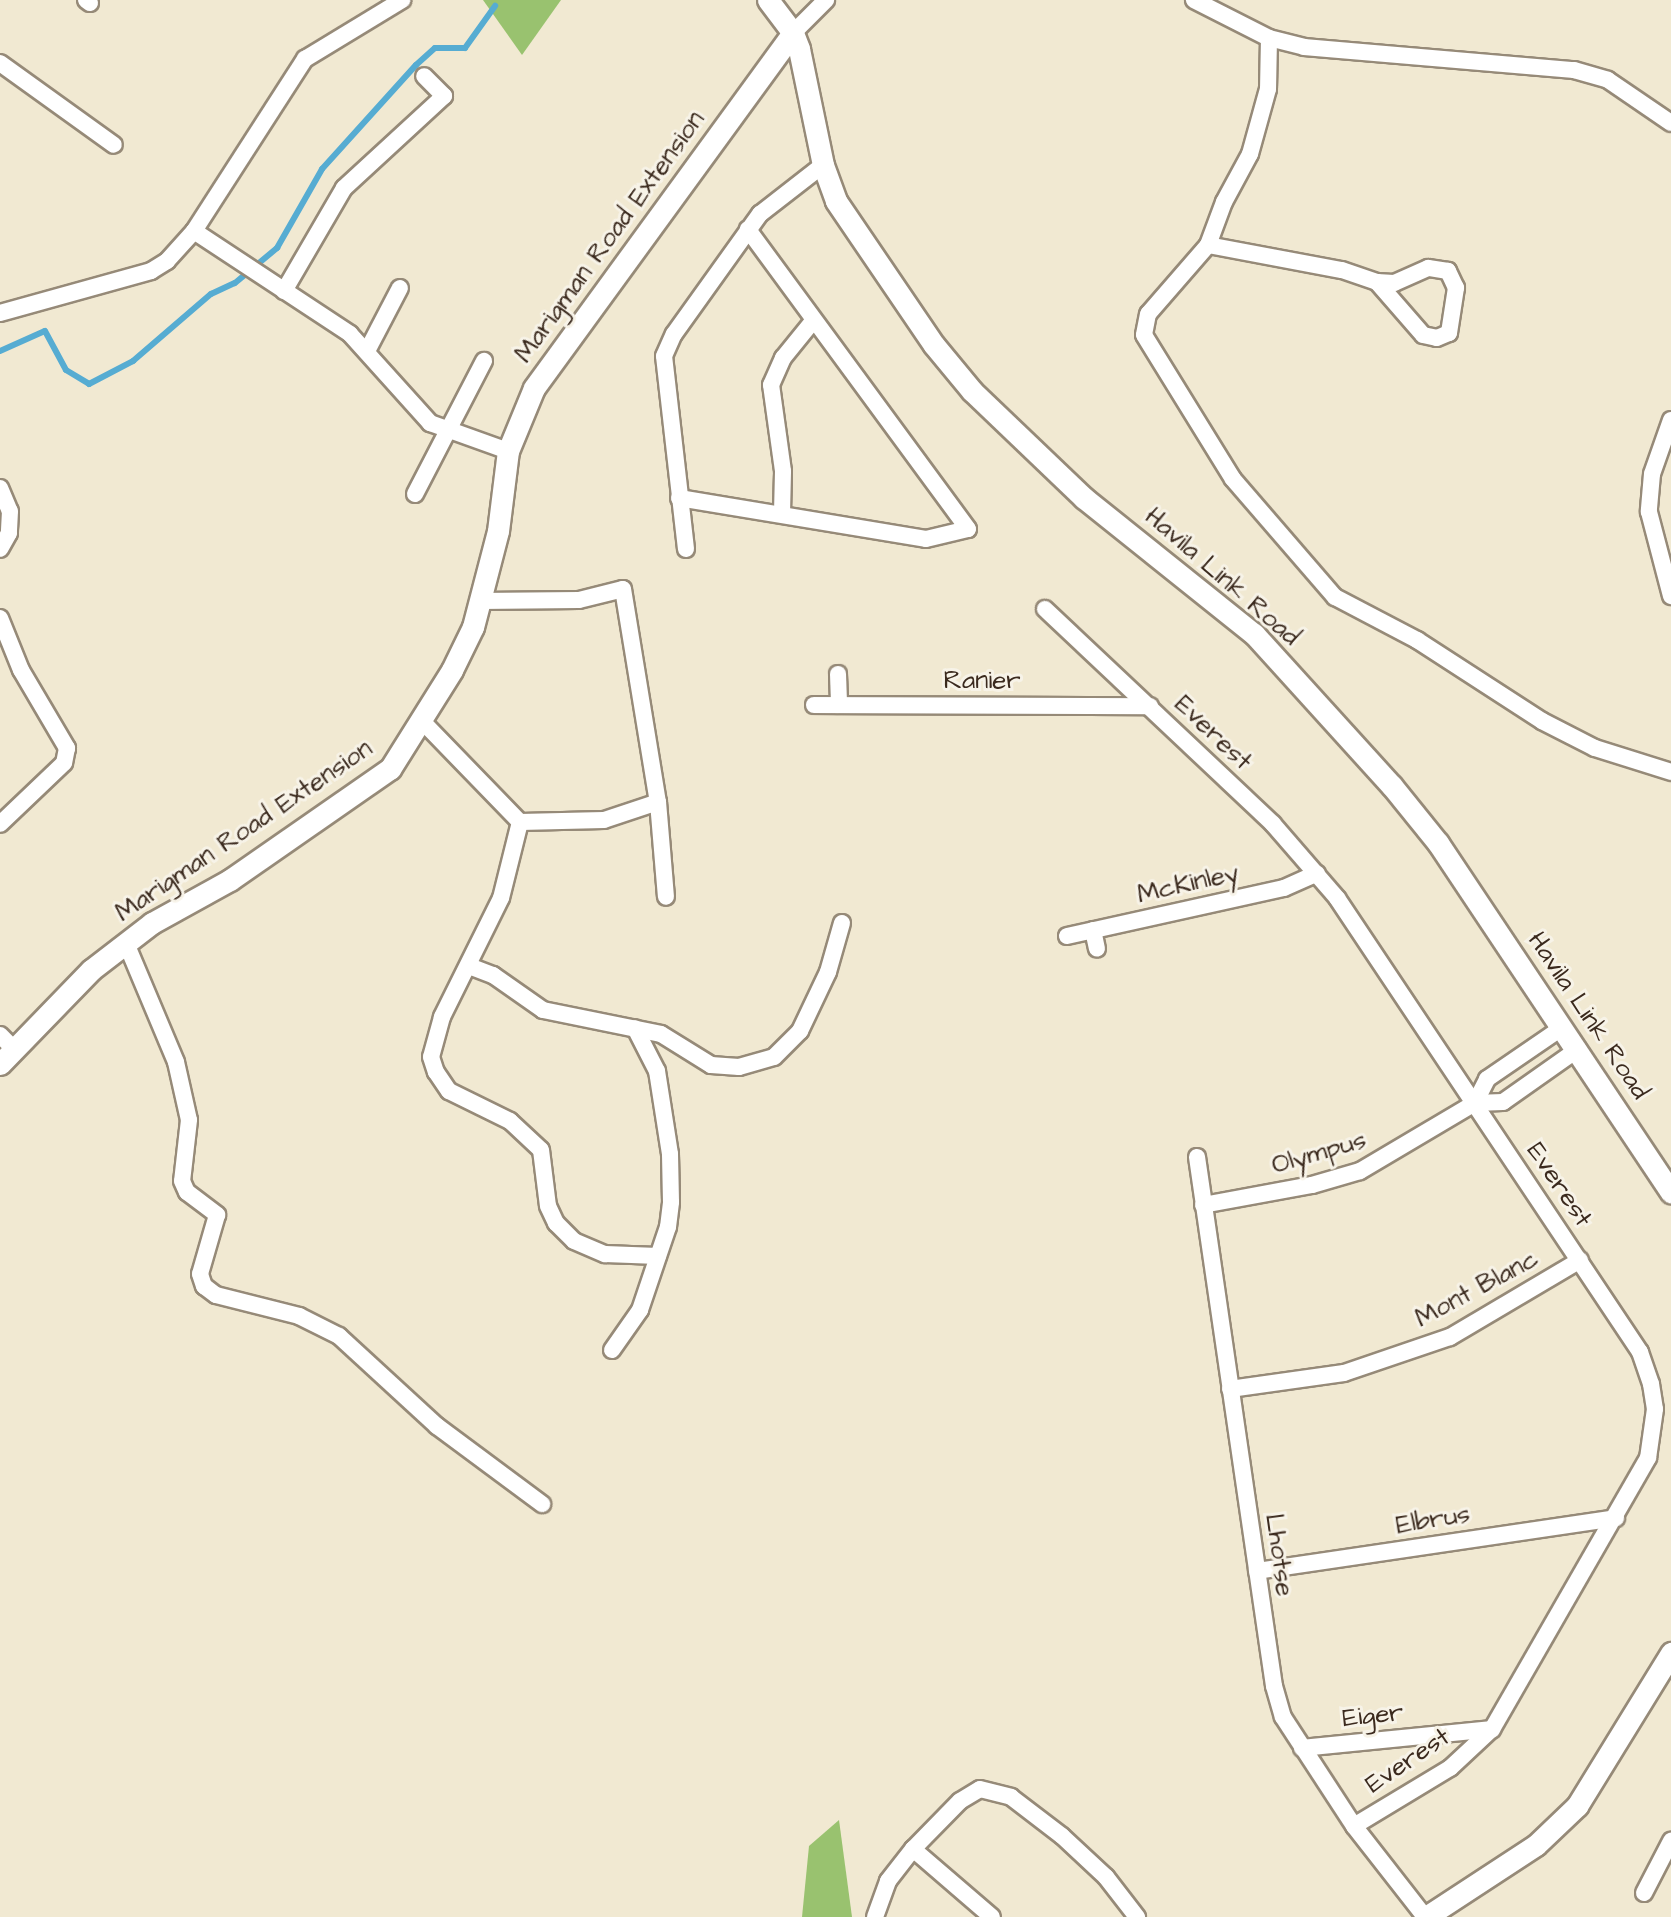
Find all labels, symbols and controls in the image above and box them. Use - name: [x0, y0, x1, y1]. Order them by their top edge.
- street label: Marigman Road Extension: [508, 105, 712, 369]
- street label: Havila Link Road: [1138, 501, 1306, 653]
- street label: Ranier: [943, 665, 1021, 697]
- street label: Everest: [1168, 689, 1258, 777]
- street label: Marigman Road Extension: [110, 733, 378, 929]
- street label: McKinley: [1134, 857, 1242, 911]
- street label: Havila Link Road: [1521, 926, 1655, 1106]
- street label: Olympus: [1268, 1125, 1370, 1181]
- street label: Everest: [1520, 1137, 1598, 1233]
- street label: Mont Blanc: [1410, 1243, 1544, 1335]
- street label: Elbrus: [1394, 1499, 1472, 1541]
- street label: Lhotse: [1258, 1512, 1300, 1598]
- street label: Eiger: [1341, 1697, 1405, 1735]
- street label: Everest: [1360, 1722, 1456, 1800]

